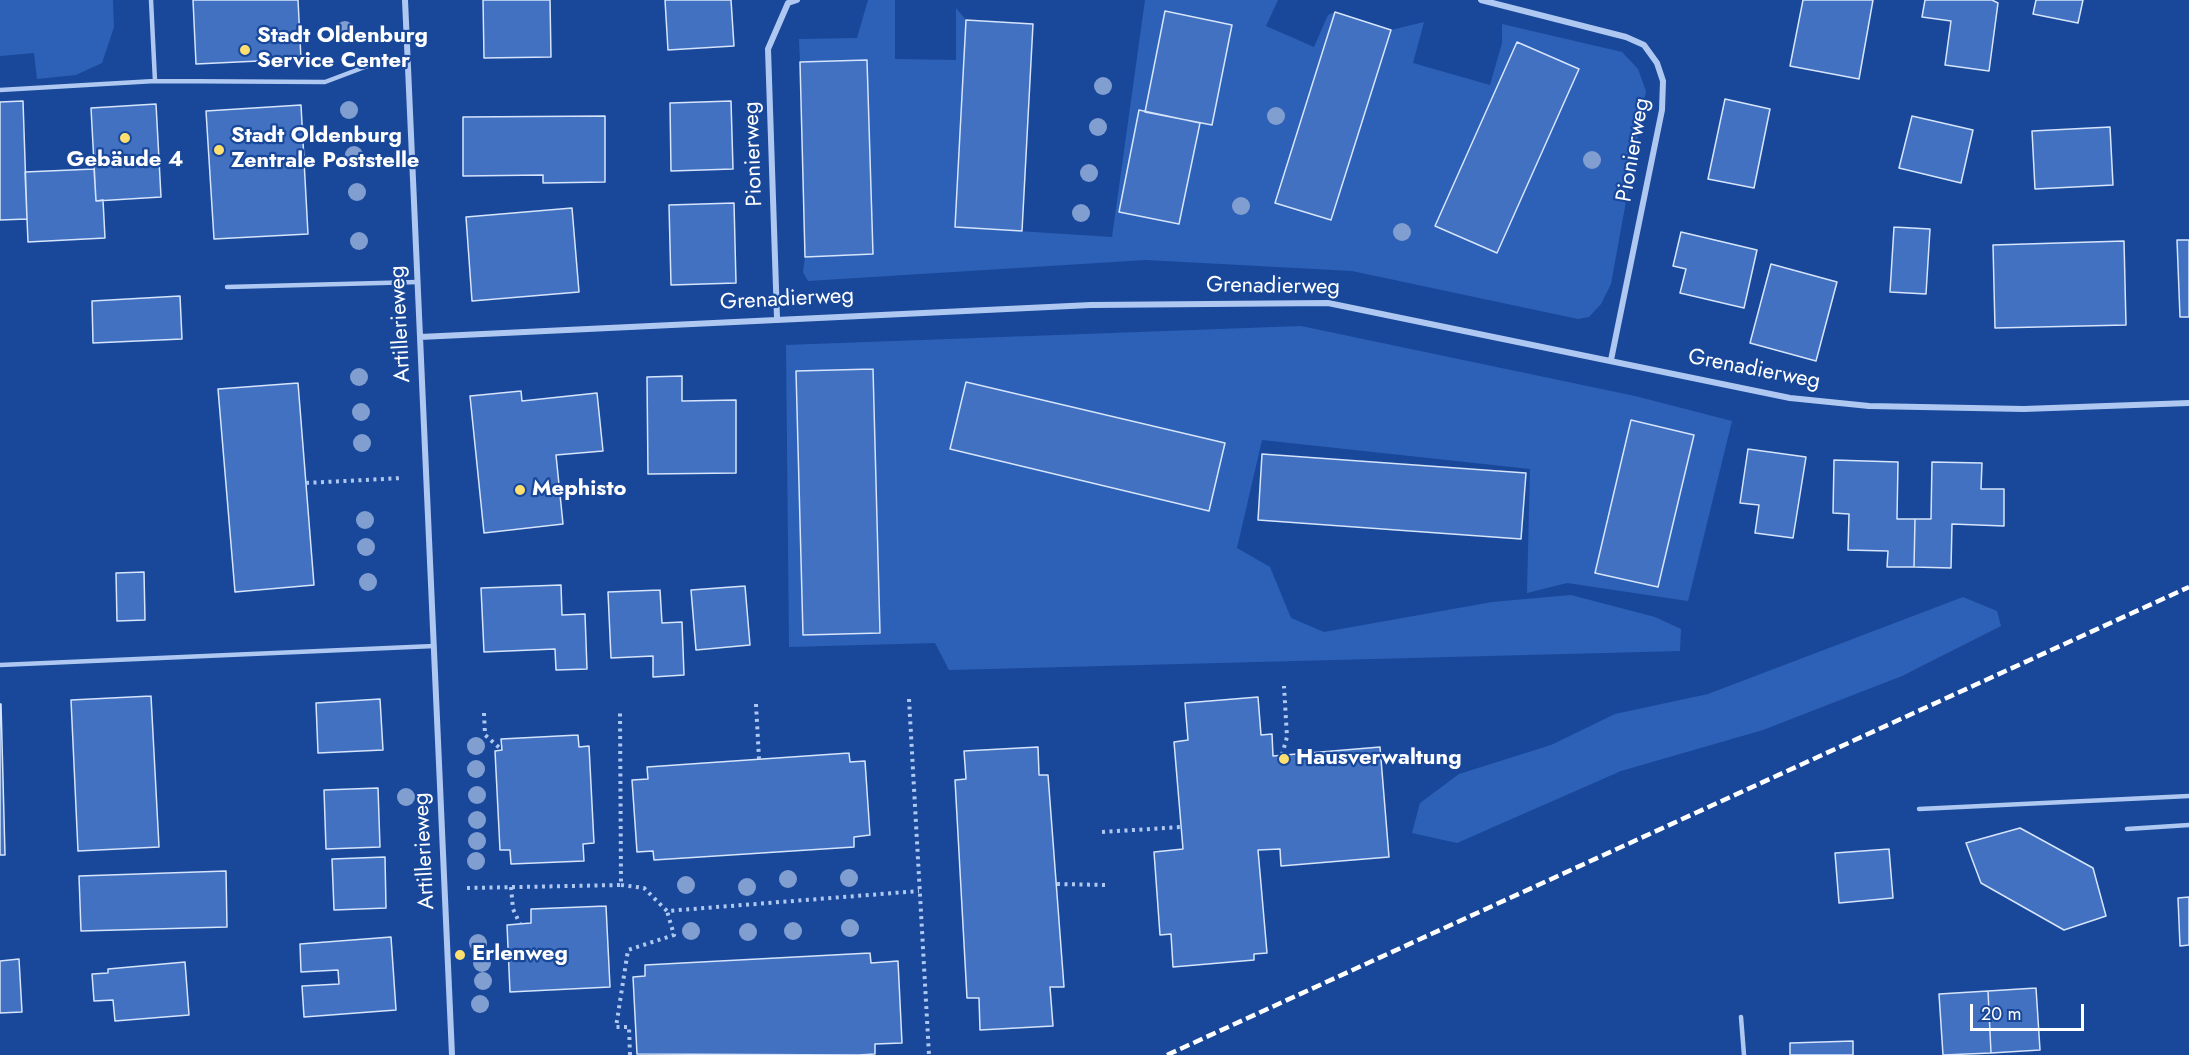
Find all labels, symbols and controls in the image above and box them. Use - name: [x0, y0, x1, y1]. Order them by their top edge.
- place label: Stadt Oldenburg Service Center: [257, 24, 428, 76]
- marker: Stadt Oldenburg Service Center: [238, 43, 252, 57]
- street label: Pionierweg: [1612, 96, 1656, 204]
- street label: Pionierweg: [739, 101, 769, 207]
- place label: Stadt Oldenburg Zentrale Poststelle: [231, 124, 419, 176]
- marker: Gebäude 4: [118, 131, 132, 145]
- marker: Stadt Oldenburg Zentrale Poststelle: [212, 143, 226, 157]
- place label: Gebäude 4: [67, 148, 183, 174]
- street label: Artillerieweg: [385, 265, 417, 383]
- street label: Grenadierweg: [1206, 273, 1340, 301]
- street label: Grenadierweg: [719, 283, 855, 317]
- street label: Grenadierweg: [1686, 344, 1822, 396]
- place label: Mephisto: [532, 477, 626, 503]
- marker: Mephisto: [513, 483, 527, 497]
- place label: Hausverwaltung: [1296, 746, 1462, 772]
- marker: Hausverwaltung: [1277, 752, 1291, 766]
- street label: Artillerieweg: [409, 792, 441, 910]
- place label: Erlenweg: [472, 942, 568, 968]
- marker: Erlenweg: [453, 948, 467, 962]
- scale bar: [1973, 992, 2087, 1030]
- text: 20 m: [1981, 1001, 2021, 1027]

